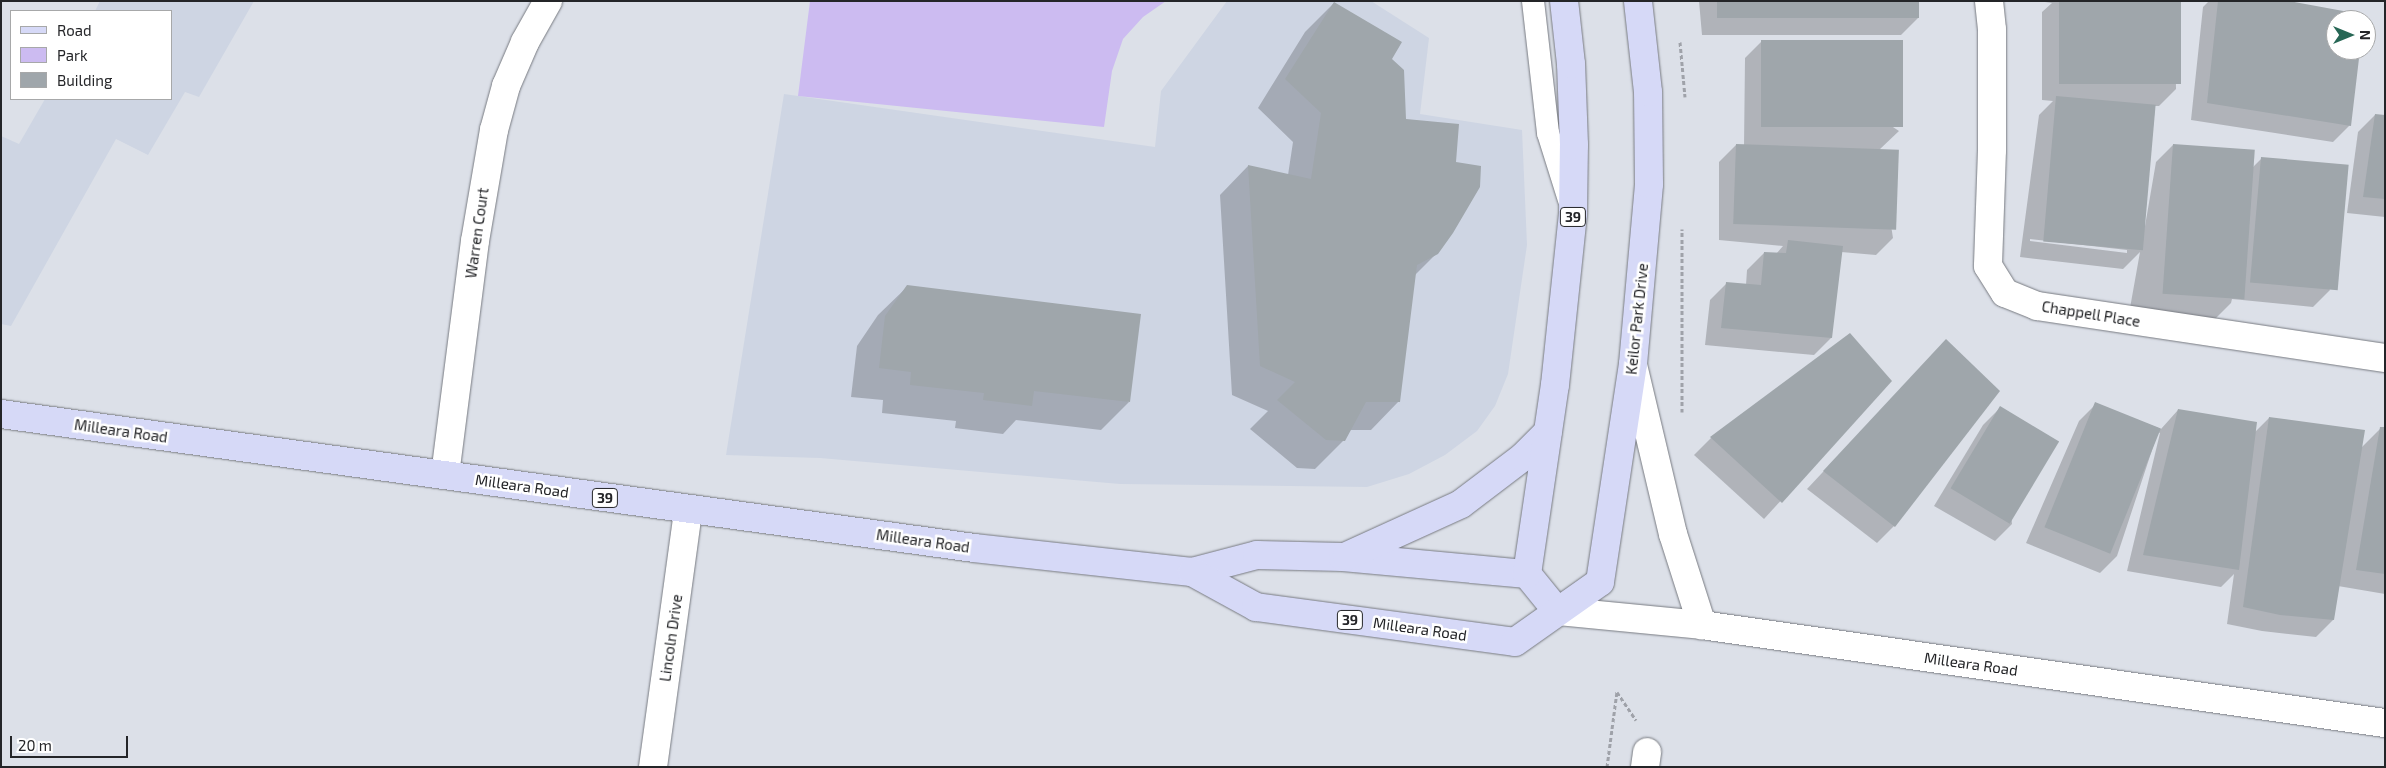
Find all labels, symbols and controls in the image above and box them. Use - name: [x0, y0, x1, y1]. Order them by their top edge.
- legend: [10, 10, 172, 100]
- north arrow: [2326, 10, 2376, 60]
- text: Road: [57, 21, 92, 39]
- text: N: [2357, 30, 2374, 40]
- text: Park: [57, 46, 88, 64]
- text: Building: [57, 71, 112, 89]
- street label: Warren Court: [462, 186, 492, 280]
- road number: 39: [1559, 206, 1587, 228]
- street label: Keilor Park Drive: [1622, 262, 1652, 376]
- street label: Chappell Place: [2040, 297, 2142, 331]
- street label: Milleara Road: [73, 416, 169, 446]
- street label: Milleara Road: [474, 471, 570, 501]
- road number: 39: [591, 486, 619, 509]
- street label: Milleara Road: [875, 526, 971, 556]
- street label: Lincoln Drive: [656, 593, 686, 683]
- road number: 39: [1336, 608, 1364, 632]
- street label: Milleara Road: [1372, 614, 1468, 644]
- street label: Milleara Road: [1923, 649, 2019, 679]
- scale bar: [12, 726, 130, 758]
- text: 20 m: [18, 736, 52, 754]

